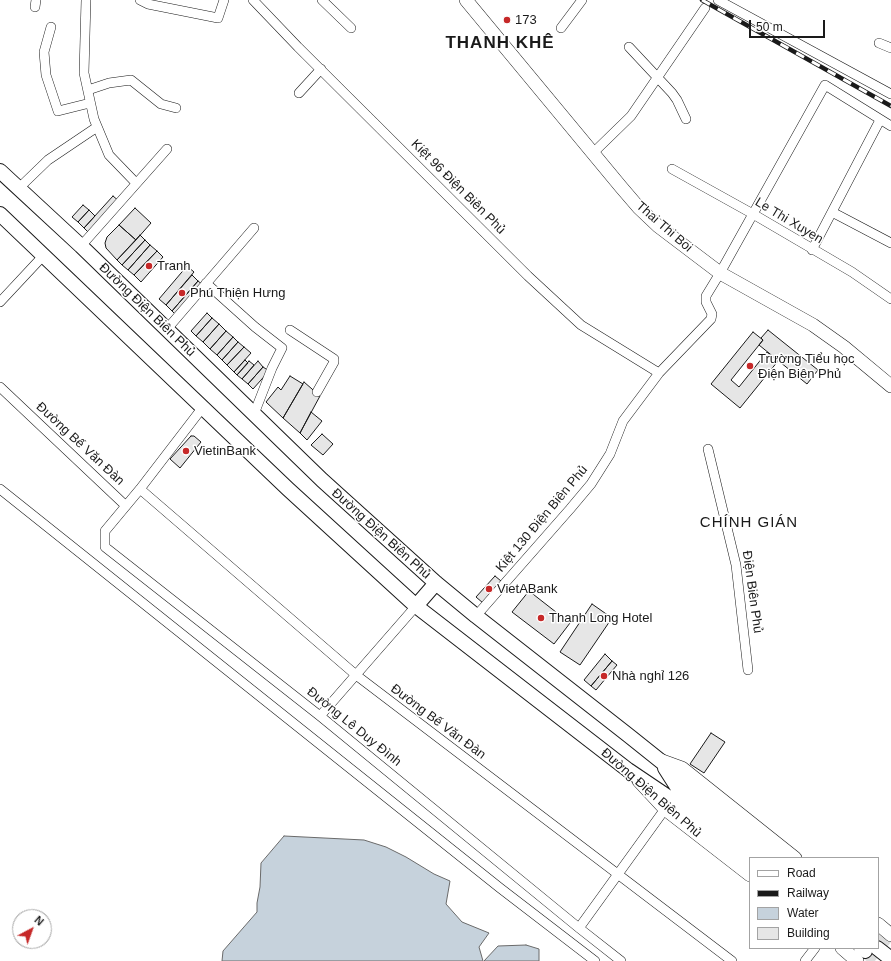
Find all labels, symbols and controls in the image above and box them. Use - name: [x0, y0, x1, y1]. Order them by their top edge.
- place label: 173: [515, 12, 537, 28]
- scale bar: [751, 12, 827, 38]
- marker: 173: [502, 15, 512, 25]
- text: 50 m: [756, 20, 783, 34]
- district label: THANH KHÊ: [445, 33, 555, 53]
- street label: Kiệt 96 Điện Biên Phủ: [408, 137, 508, 237]
- street label: Le Thi Xuyen: [752, 195, 826, 247]
- street label: Thai Thi Boi: [633, 198, 695, 256]
- place label: Tranh: [157, 258, 190, 274]
- street label: Đường Điện Biên Phủ: [96, 260, 198, 360]
- marker: Tranh: [144, 261, 154, 271]
- place label: Phú Thiện Hưng: [190, 285, 285, 301]
- marker: Phú Thiện Hưng: [177, 288, 187, 298]
- place label: Trường Tiểu học Điện Biên Phủ: [758, 351, 854, 382]
- marker: Trường Tiểu học Điện Biên Phủ: [745, 361, 755, 371]
- street label: Đường Bế Văn Đàn: [33, 399, 127, 489]
- place label: VietinBank: [194, 443, 256, 459]
- marker: VietinBank: [181, 446, 191, 456]
- street label: Kiệt 130 Điện Biên Phủ: [493, 462, 591, 576]
- street label: Đường Điện Biên Phủ: [328, 485, 434, 583]
- district label: CHÍNH GIÁN: [700, 514, 798, 532]
- street label: Điện Biên Phủ: [738, 550, 766, 634]
- place label: VietABank: [497, 581, 557, 597]
- marker: VietABank: [484, 584, 494, 594]
- place label: Thanh Long Hotel: [549, 610, 652, 626]
- marker: Thanh Long Hotel: [536, 613, 546, 623]
- place label: Nhà nghỉ 126: [612, 668, 689, 684]
- marker: Nhà nghỉ 126: [599, 671, 609, 681]
- street label: Đường Bế Văn Đàn: [387, 681, 489, 763]
- street label: Đường Lê Duy Đình: [304, 684, 404, 770]
- street label: Đường Điện Biên Phủ: [598, 745, 704, 841]
- legend: [749, 857, 879, 949]
- text: Road: [787, 866, 816, 880]
- text: Railway: [787, 886, 829, 900]
- text: Water: [787, 906, 819, 920]
- north arrow: [12, 909, 52, 949]
- text: N: [32, 914, 46, 928]
- text: Building: [787, 926, 830, 940]

